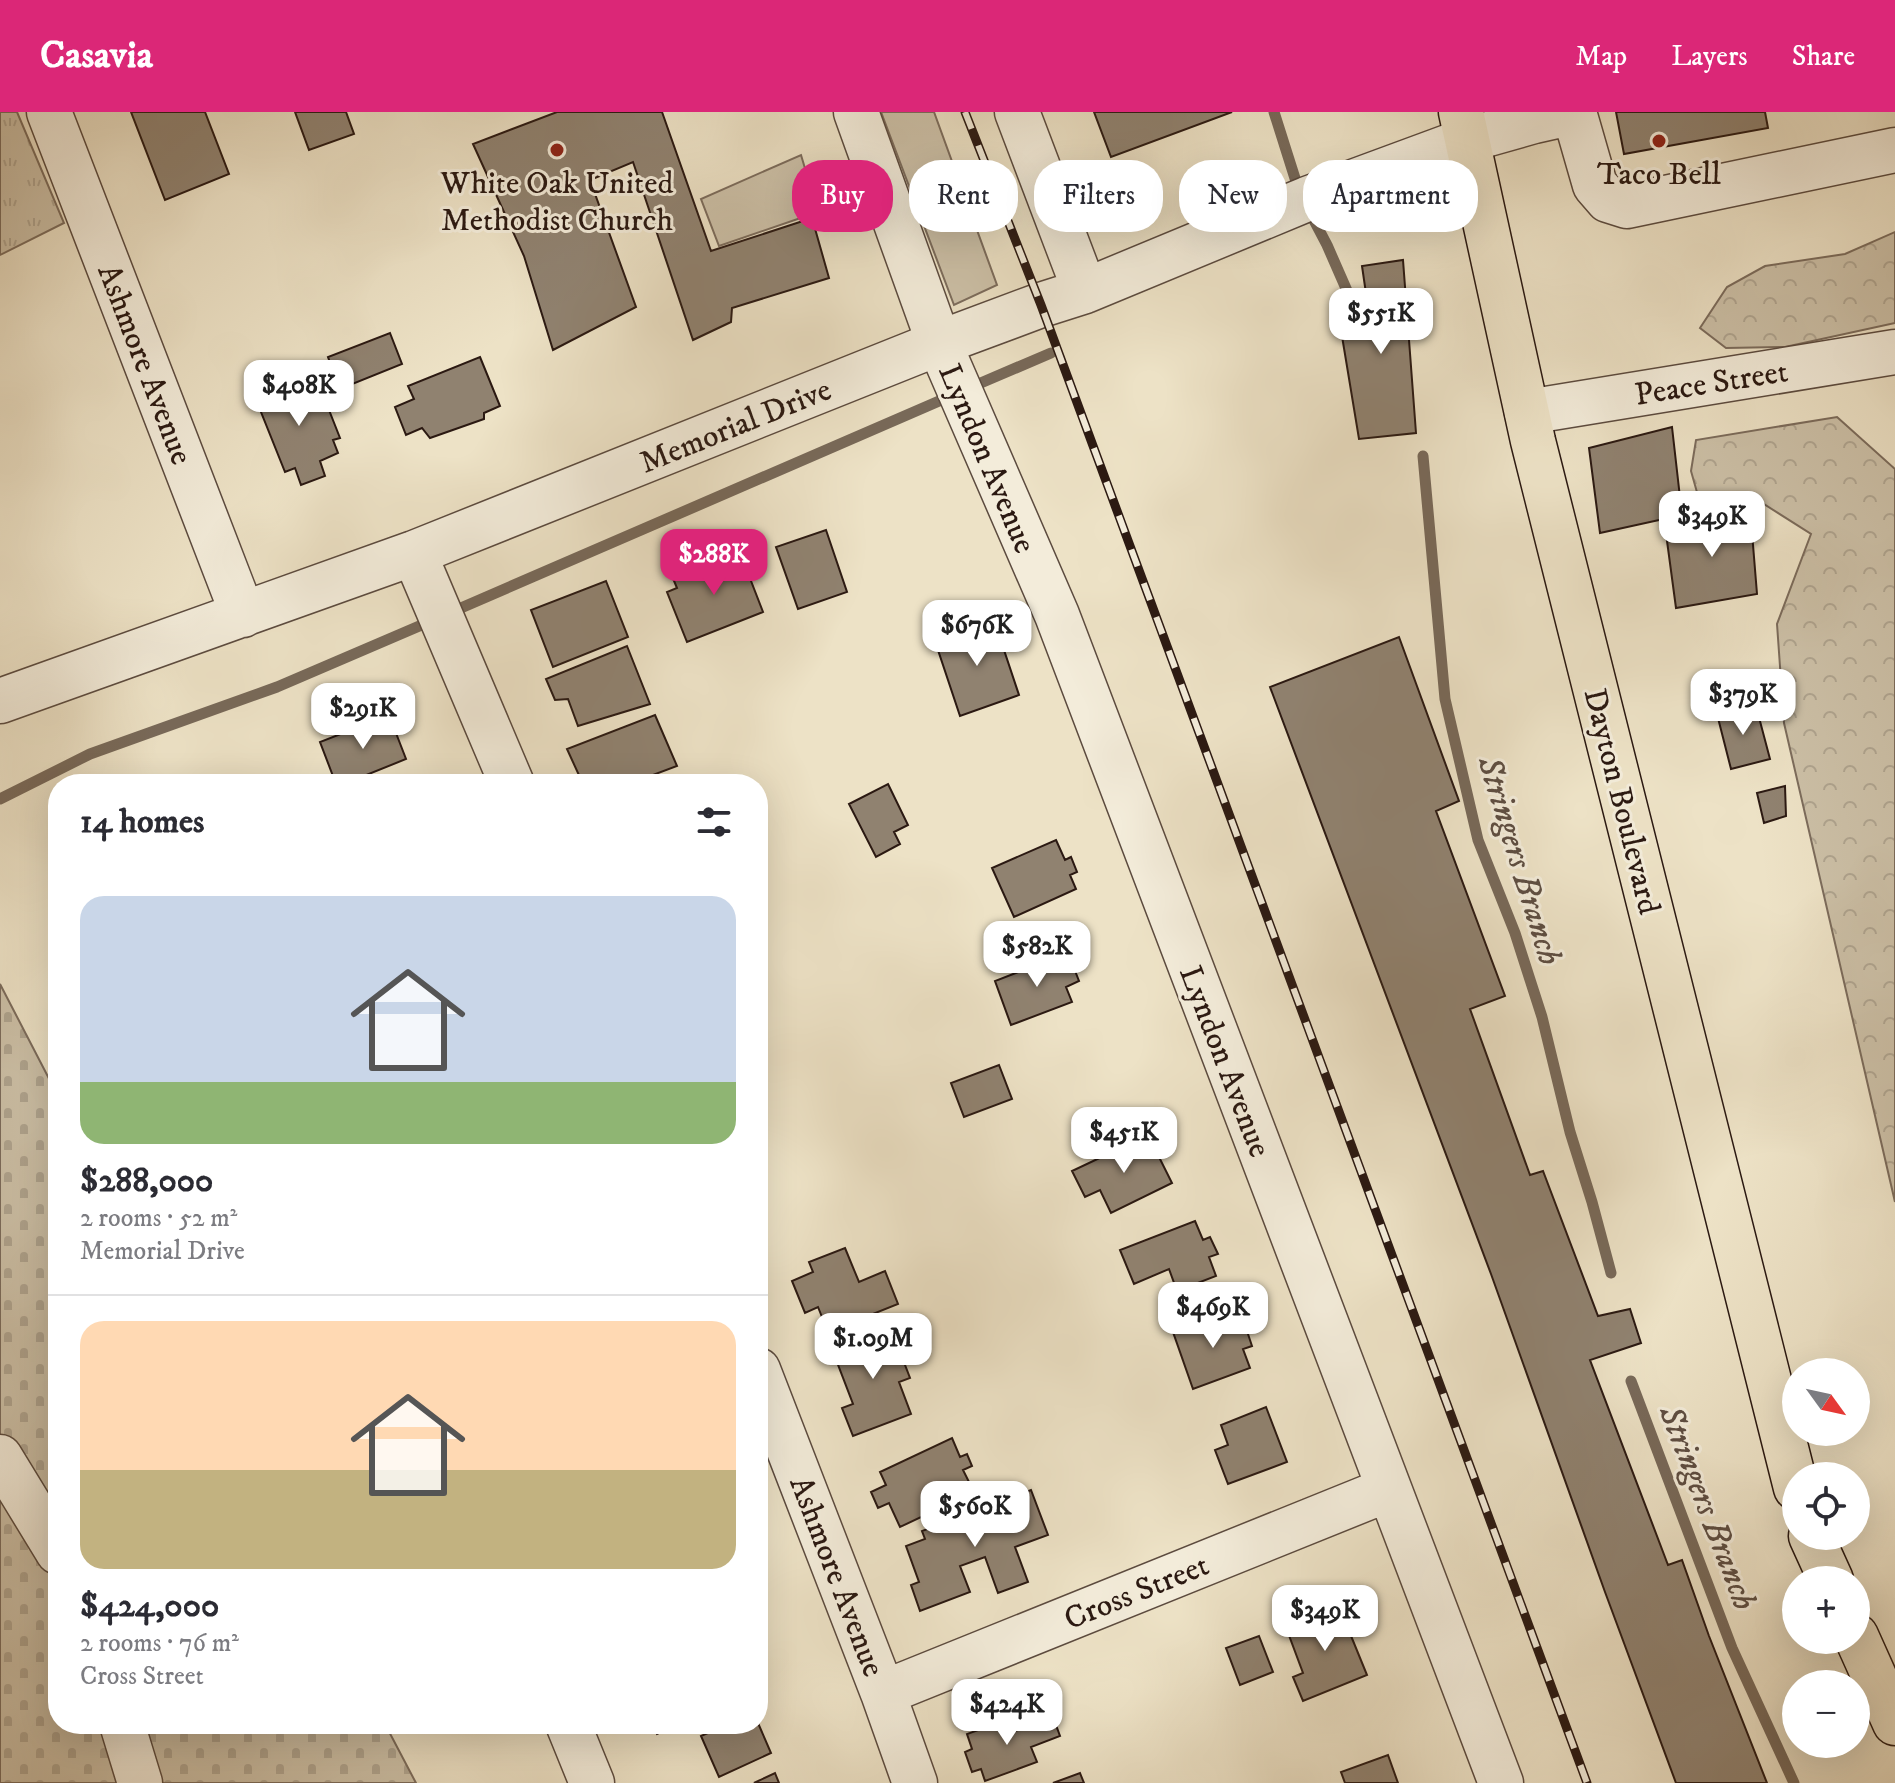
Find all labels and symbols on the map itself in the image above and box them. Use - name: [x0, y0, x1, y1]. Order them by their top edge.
- marker: Taco Bell: [1650, 132, 1668, 150]
- marker: White Oak United Methodist Church: [548, 141, 566, 159]
- place label: Taco Bell: [1597, 155, 1721, 195]
- place label: White Oak United Methodist Church: [440, 164, 673, 241]
- street label: Ashmore Avenue: [88, 259, 201, 471]
- pin: $551K: [1325, 288, 1437, 356]
- street label: Peace Street: [1632, 352, 1791, 416]
- street label: Lyndon Avenue: [928, 358, 1044, 560]
- pin: $408K: [243, 360, 355, 428]
- street label: Memorial Drive: [634, 370, 837, 483]
- pin: $349K: [1656, 491, 1768, 559]
- pin: $288K: [658, 529, 770, 597]
- pin: $676K: [921, 600, 1033, 668]
- pin: $379K: [1687, 669, 1799, 737]
- pin: $291K: [307, 683, 419, 751]
- street label: Dayton Boulevard: [1574, 684, 1668, 919]
- water label: Stringers Branch: [1467, 750, 1571, 970]
- pin: $582K: [981, 921, 1093, 989]
- street label: Lyndon Avenue: [1169, 960, 1279, 1163]
- pin: $451K: [1068, 1107, 1180, 1175]
- pin: $469K: [1157, 1282, 1269, 1350]
- pin: $1.09M: [808, 1313, 938, 1381]
- north arrow: [1782, 1358, 1870, 1446]
- water label: Stringers Branch: [1648, 1398, 1765, 1616]
- street label: Ashmore Avenue: [780, 1471, 893, 1683]
- pin: $560K: [919, 1481, 1031, 1549]
- street label: Cross Street: [1059, 1546, 1215, 1640]
- pin: $349K: [1269, 1585, 1381, 1653]
- pin: $424K: [951, 1679, 1063, 1747]

